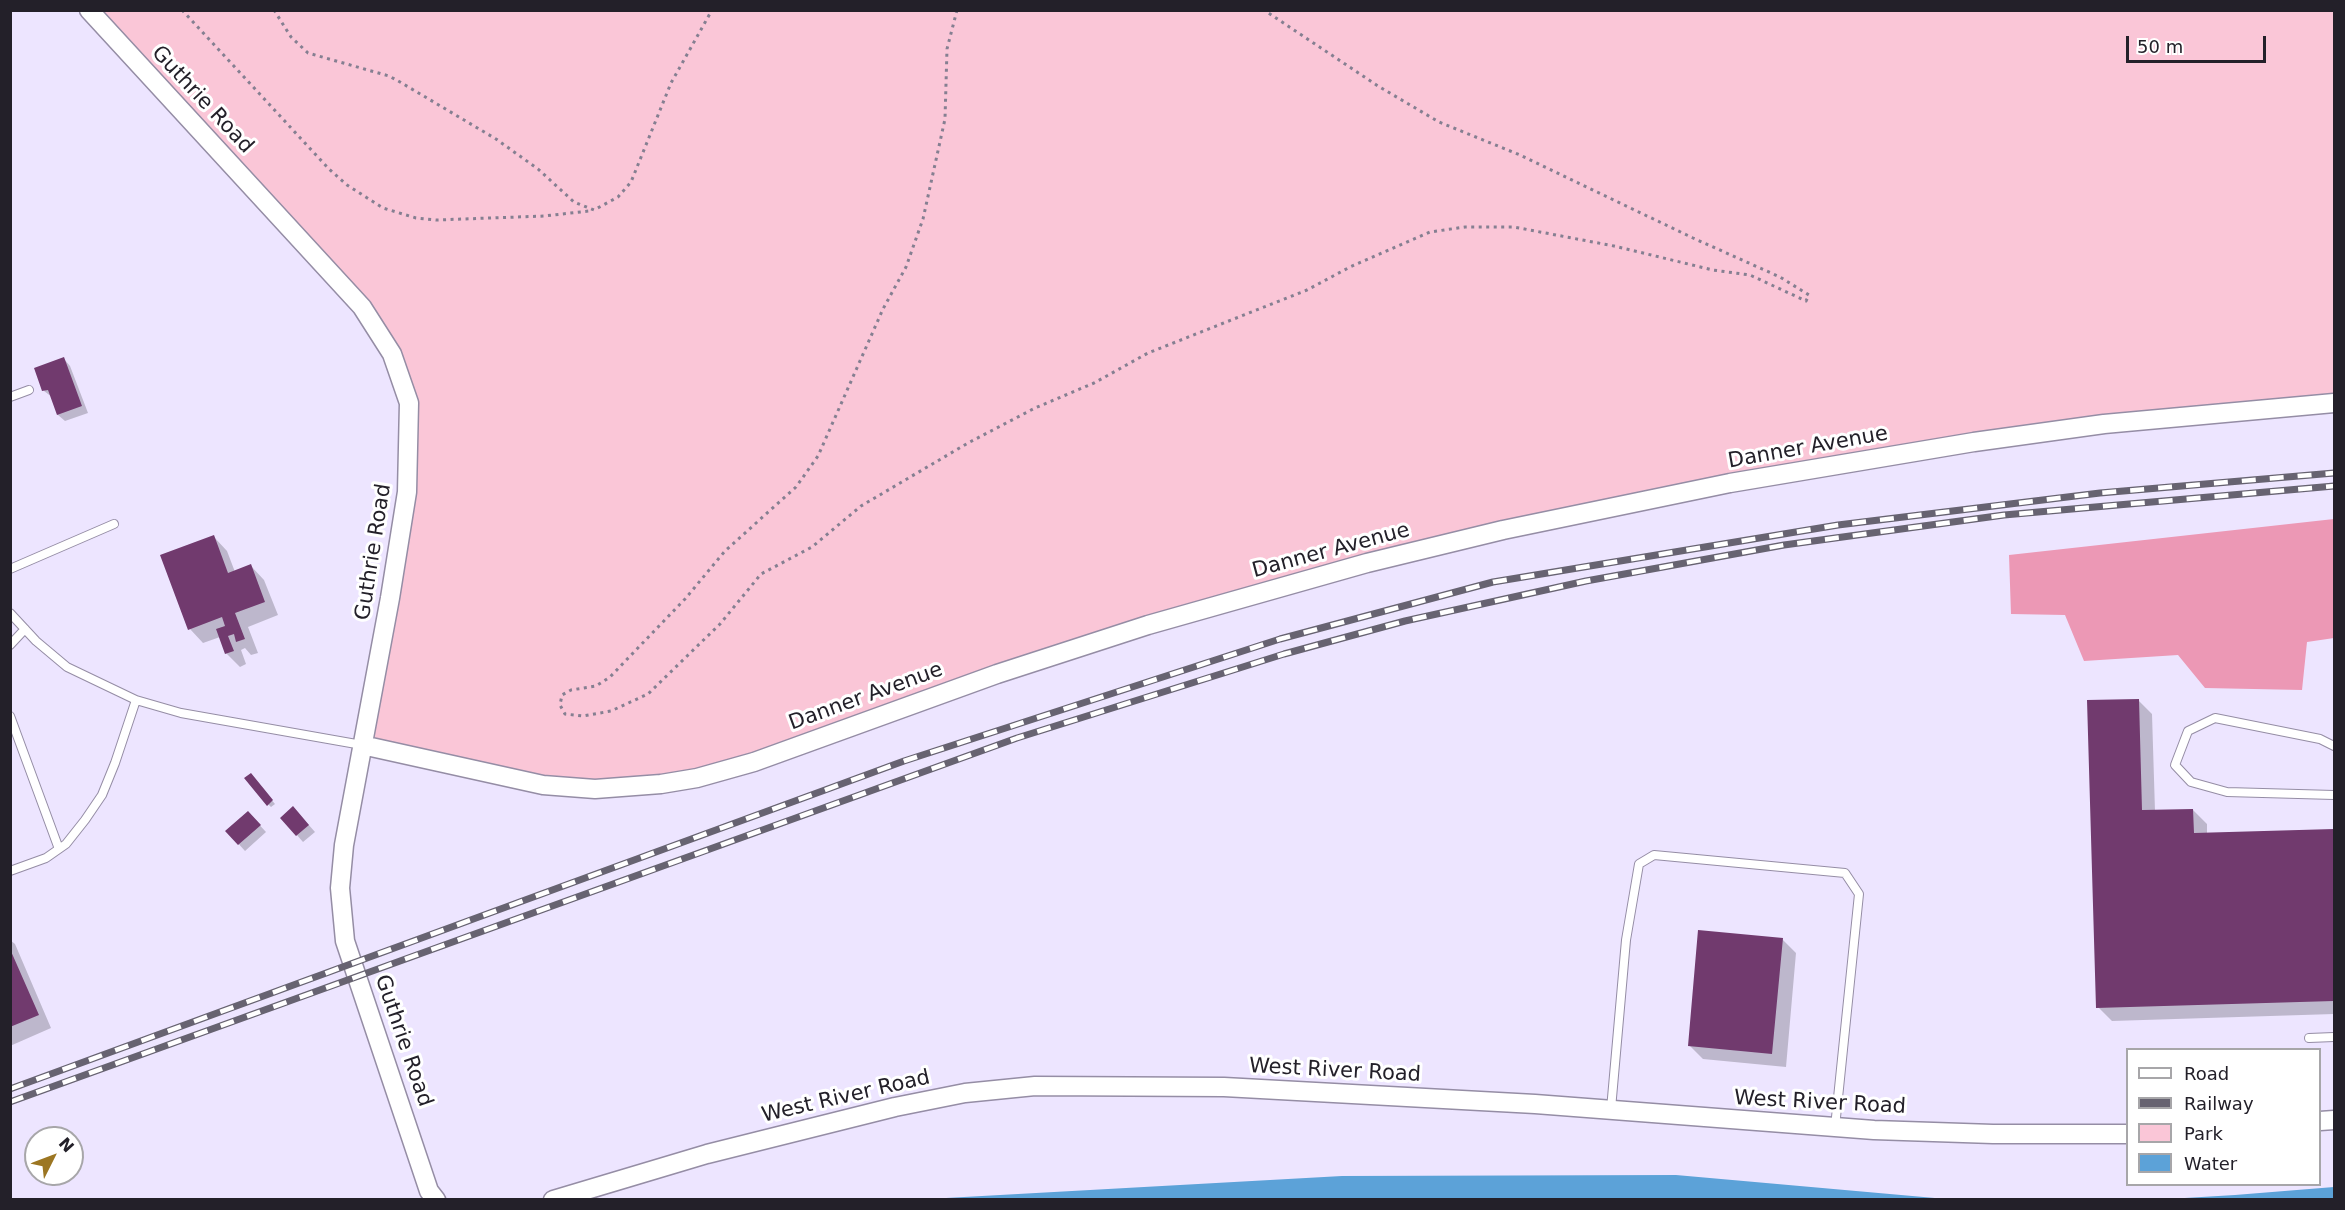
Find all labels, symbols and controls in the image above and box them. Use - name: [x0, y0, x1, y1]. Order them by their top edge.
- scale bar: [2129, 24, 2268, 62]
- text: 50 m: [2137, 36, 2183, 57]
- street label: Guthrie Road: [146, 41, 258, 159]
- street label: Danner Avenue: [1726, 422, 1890, 474]
- street label: Guthrie Road: [351, 482, 397, 622]
- street label: Danner Avenue: [1250, 518, 1412, 584]
- street label: Danner Avenue: [786, 657, 946, 737]
- street label: Guthrie Road: [369, 972, 437, 1110]
- legend: [2126, 1048, 2321, 1186]
- street label: West River Road: [1248, 1054, 1422, 1088]
- text: Road: [2184, 1063, 2229, 1084]
- street label: West River Road: [759, 1065, 933, 1129]
- street label: West River Road: [1733, 1086, 1907, 1120]
- text: Railway: [2184, 1093, 2254, 1114]
- text: Park: [2184, 1123, 2223, 1144]
- north arrow: [24, 1126, 84, 1186]
- text: N: [55, 1134, 78, 1156]
- text: Water: [2184, 1153, 2237, 1174]

